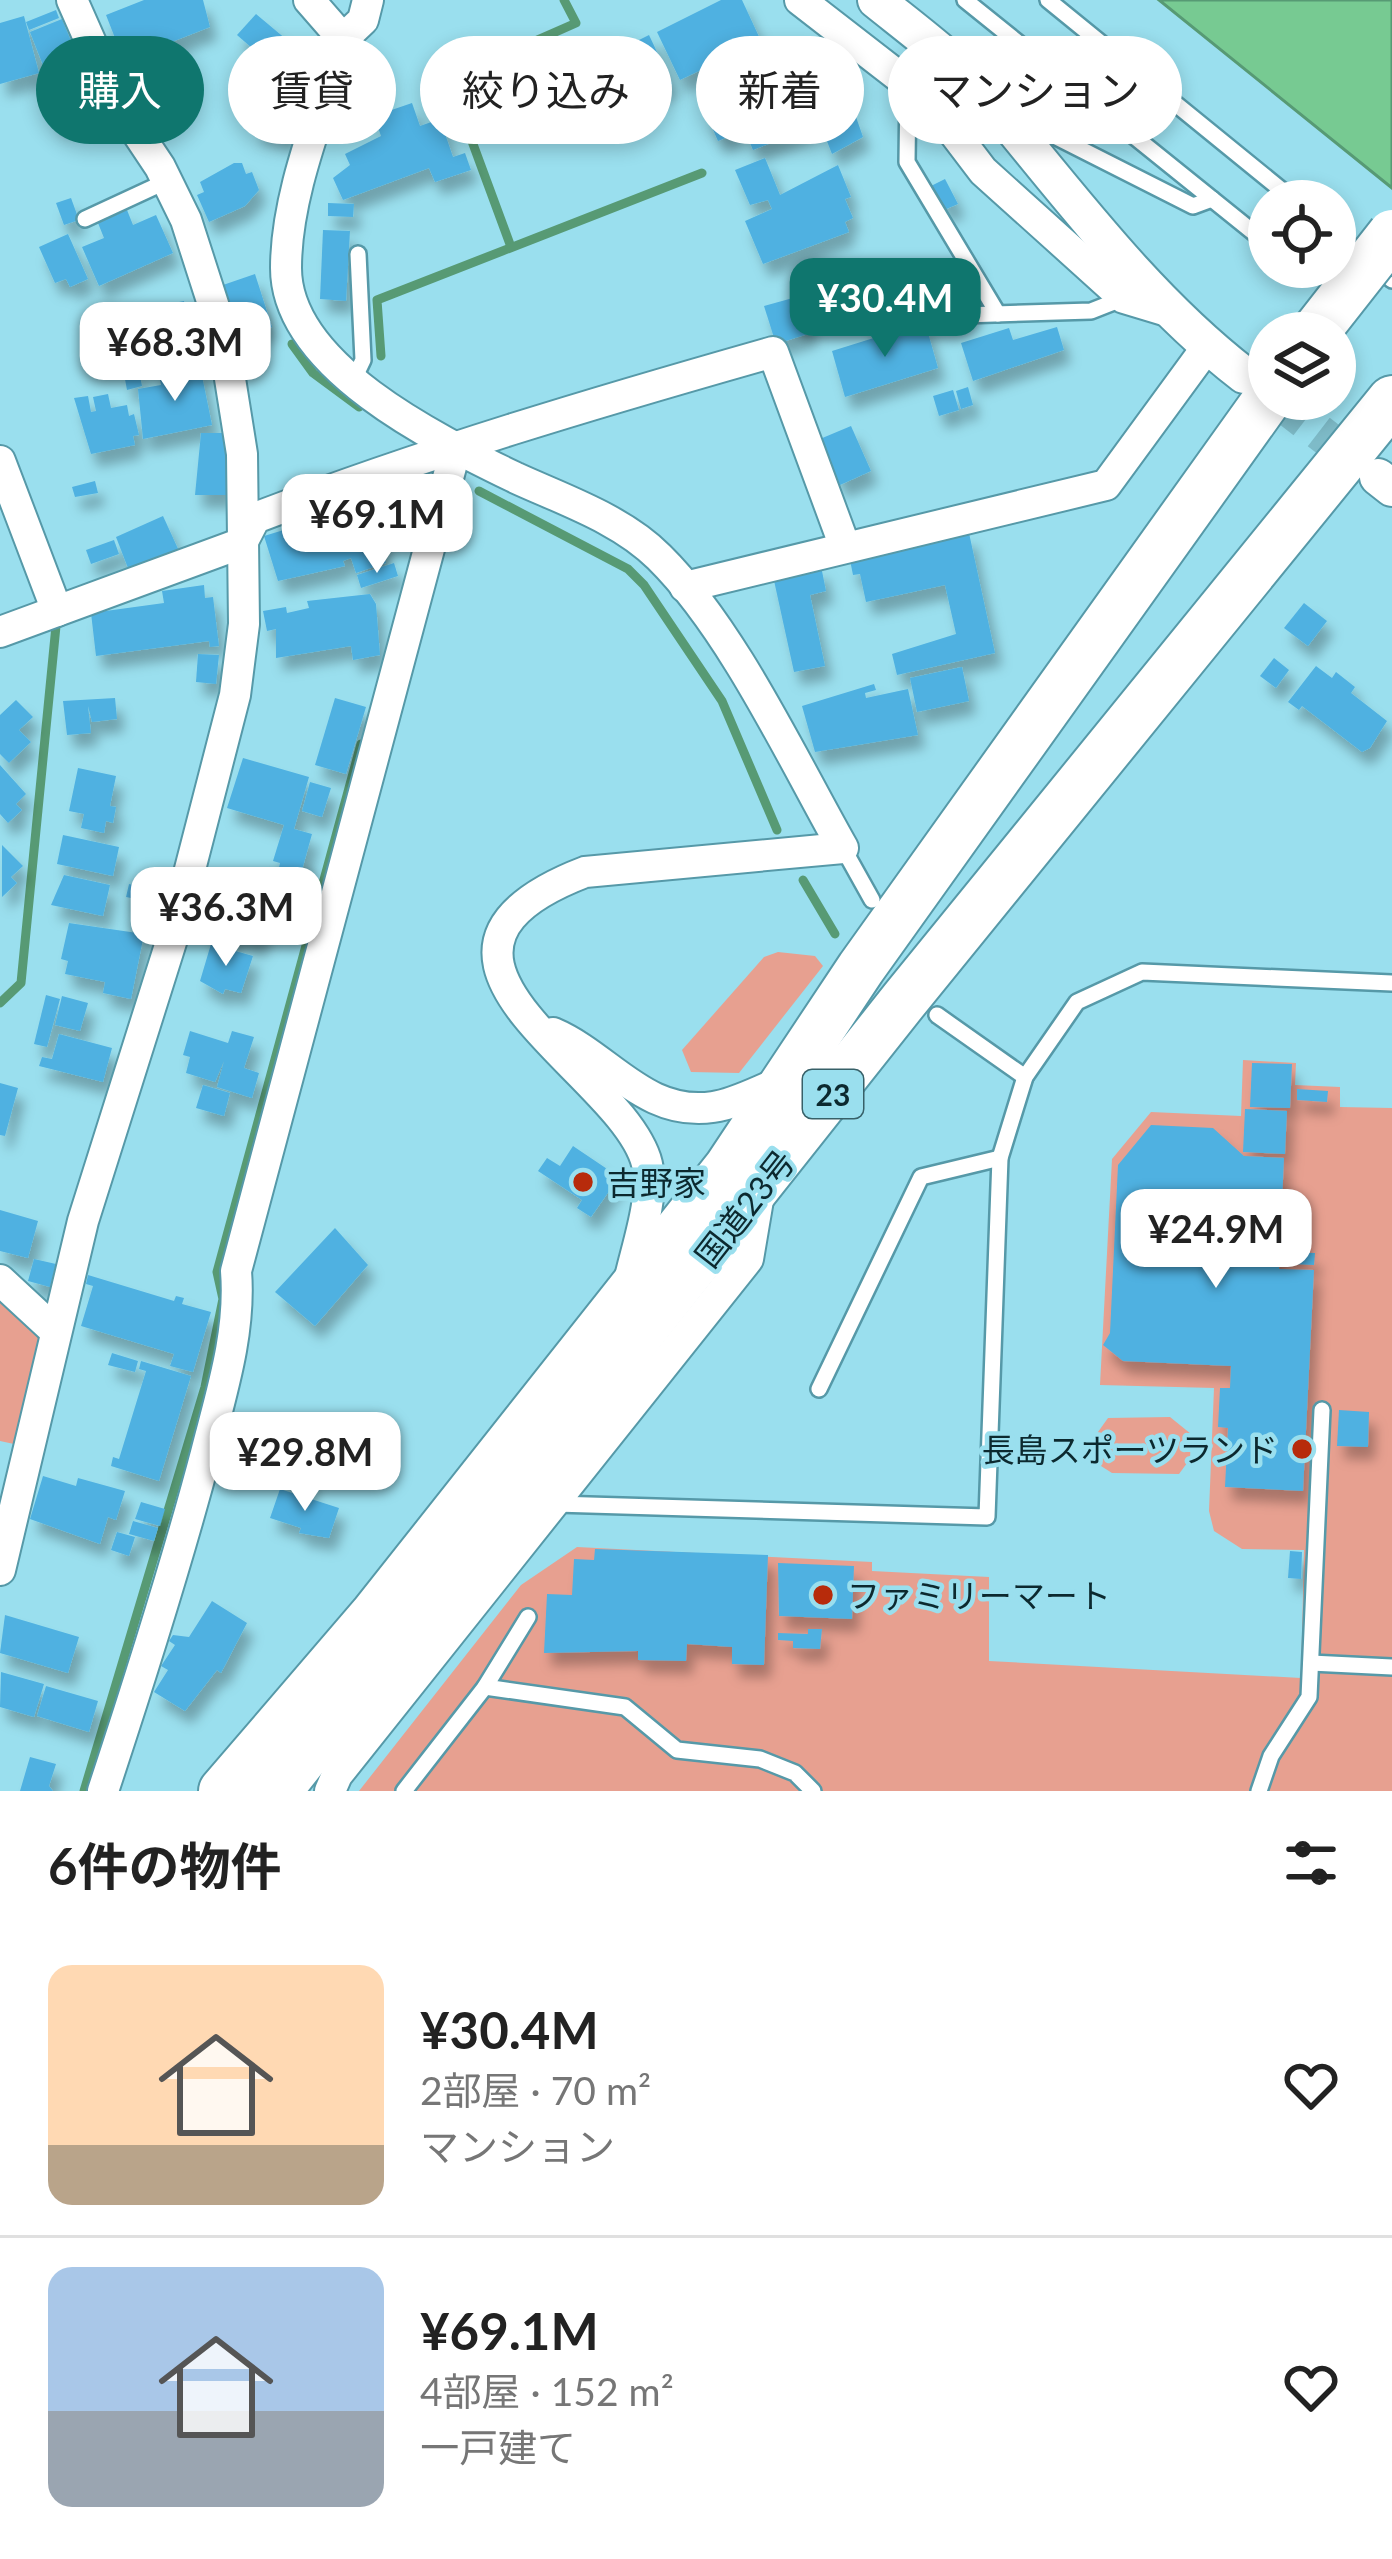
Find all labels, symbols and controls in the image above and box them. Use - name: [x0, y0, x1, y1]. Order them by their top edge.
- chip: 購入: [36, 36, 204, 144]
- chip: 賃貸: [228, 36, 396, 144]
- chip: 絞り込み: [420, 36, 672, 144]
- chip: 新着: [696, 36, 864, 144]
- chip: マンション: [888, 36, 1182, 144]
- map controls: [1248, 180, 1356, 420]
- button: locate: [1248, 180, 1356, 288]
- pin: ¥30.4M: [787, 258, 983, 360]
- text: ¥30.4M: [817, 274, 953, 320]
- pin: ¥68.3M: [77, 302, 273, 404]
- button: layers: [1248, 312, 1356, 420]
- text: ¥68.3M: [107, 318, 243, 364]
- pin: ¥69.1M: [279, 474, 475, 576]
- text: ¥69.1M: [309, 490, 445, 536]
- pin: ¥36.3M: [128, 867, 324, 969]
- text: ¥36.3M: [158, 883, 294, 929]
- road number: 23: [803, 1070, 863, 1118]
- street label: 国道23号: [686, 1142, 802, 1274]
- place label: 吉野家: [607, 1162, 706, 1202]
- marker: 吉野家: [570, 1169, 596, 1195]
- pin: ¥24.9M: [1118, 1189, 1314, 1291]
- text: ¥24.9M: [1148, 1205, 1284, 1251]
- pin: ¥29.8M: [207, 1412, 403, 1514]
- text: ¥29.8M: [237, 1428, 373, 1474]
- place label: 長島スポーツランド: [982, 1429, 1278, 1469]
- marker: 長島スポーツランド: [1289, 1436, 1315, 1462]
- place label: ファミリーマート: [847, 1575, 1111, 1615]
- marker: ファミリーマート: [810, 1582, 836, 1608]
- icon: filters: [1278, 1830, 1344, 1896]
- text: 6件の物件: [48, 1835, 282, 1896]
- text: ¥30.4M: [420, 1999, 599, 2060]
- icon: home: [144, 2013, 288, 2157]
- icon: heart: [1278, 2052, 1344, 2118]
- text: 2部屋 · 70 m²: [420, 2067, 651, 2113]
- text: マンション: [420, 2123, 615, 2169]
- text: ¥69.1M: [420, 2300, 599, 2361]
- icon: home: [144, 2315, 288, 2459]
- icon: heart: [1278, 2354, 1344, 2420]
- text: 4部屋 · 152 m²: [420, 2368, 674, 2414]
- text: 一戸建て: [420, 2424, 576, 2470]

